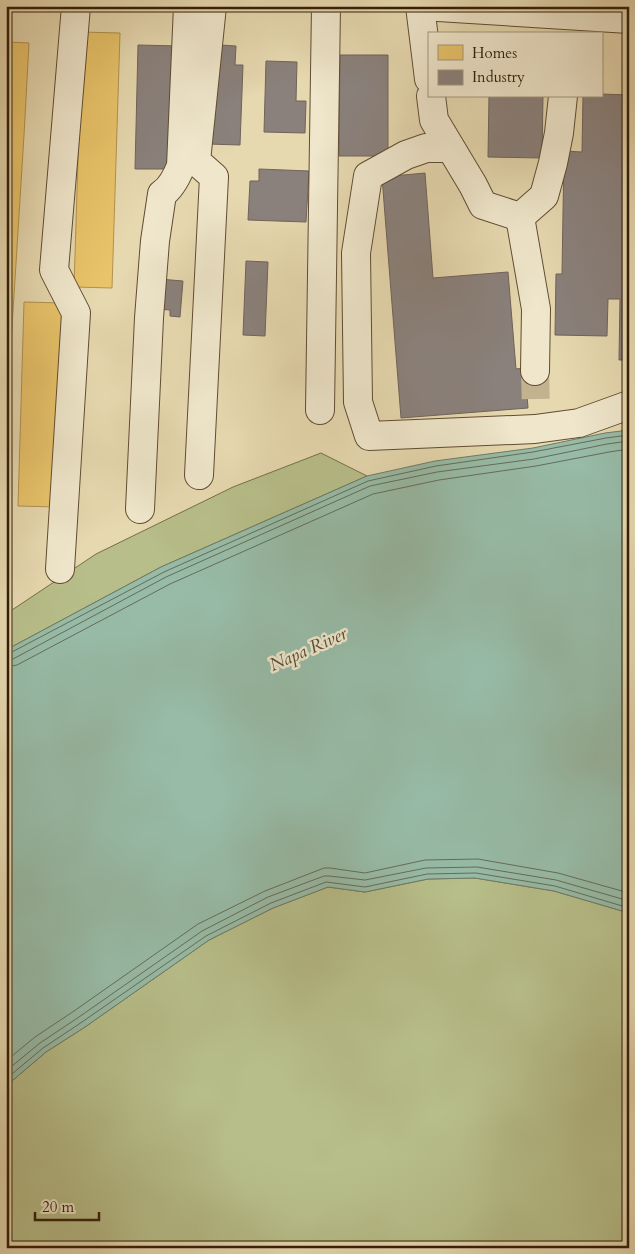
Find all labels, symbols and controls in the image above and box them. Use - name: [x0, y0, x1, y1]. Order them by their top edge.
- legend: [428, 32, 602, 98]
- text: Homes: [472, 43, 517, 63]
- text: Industry: [472, 67, 525, 87]
- water label: Napa River: [265, 621, 352, 678]
- scale bar: [35, 1189, 99, 1221]
- text: 20 m: [42, 1197, 74, 1217]

